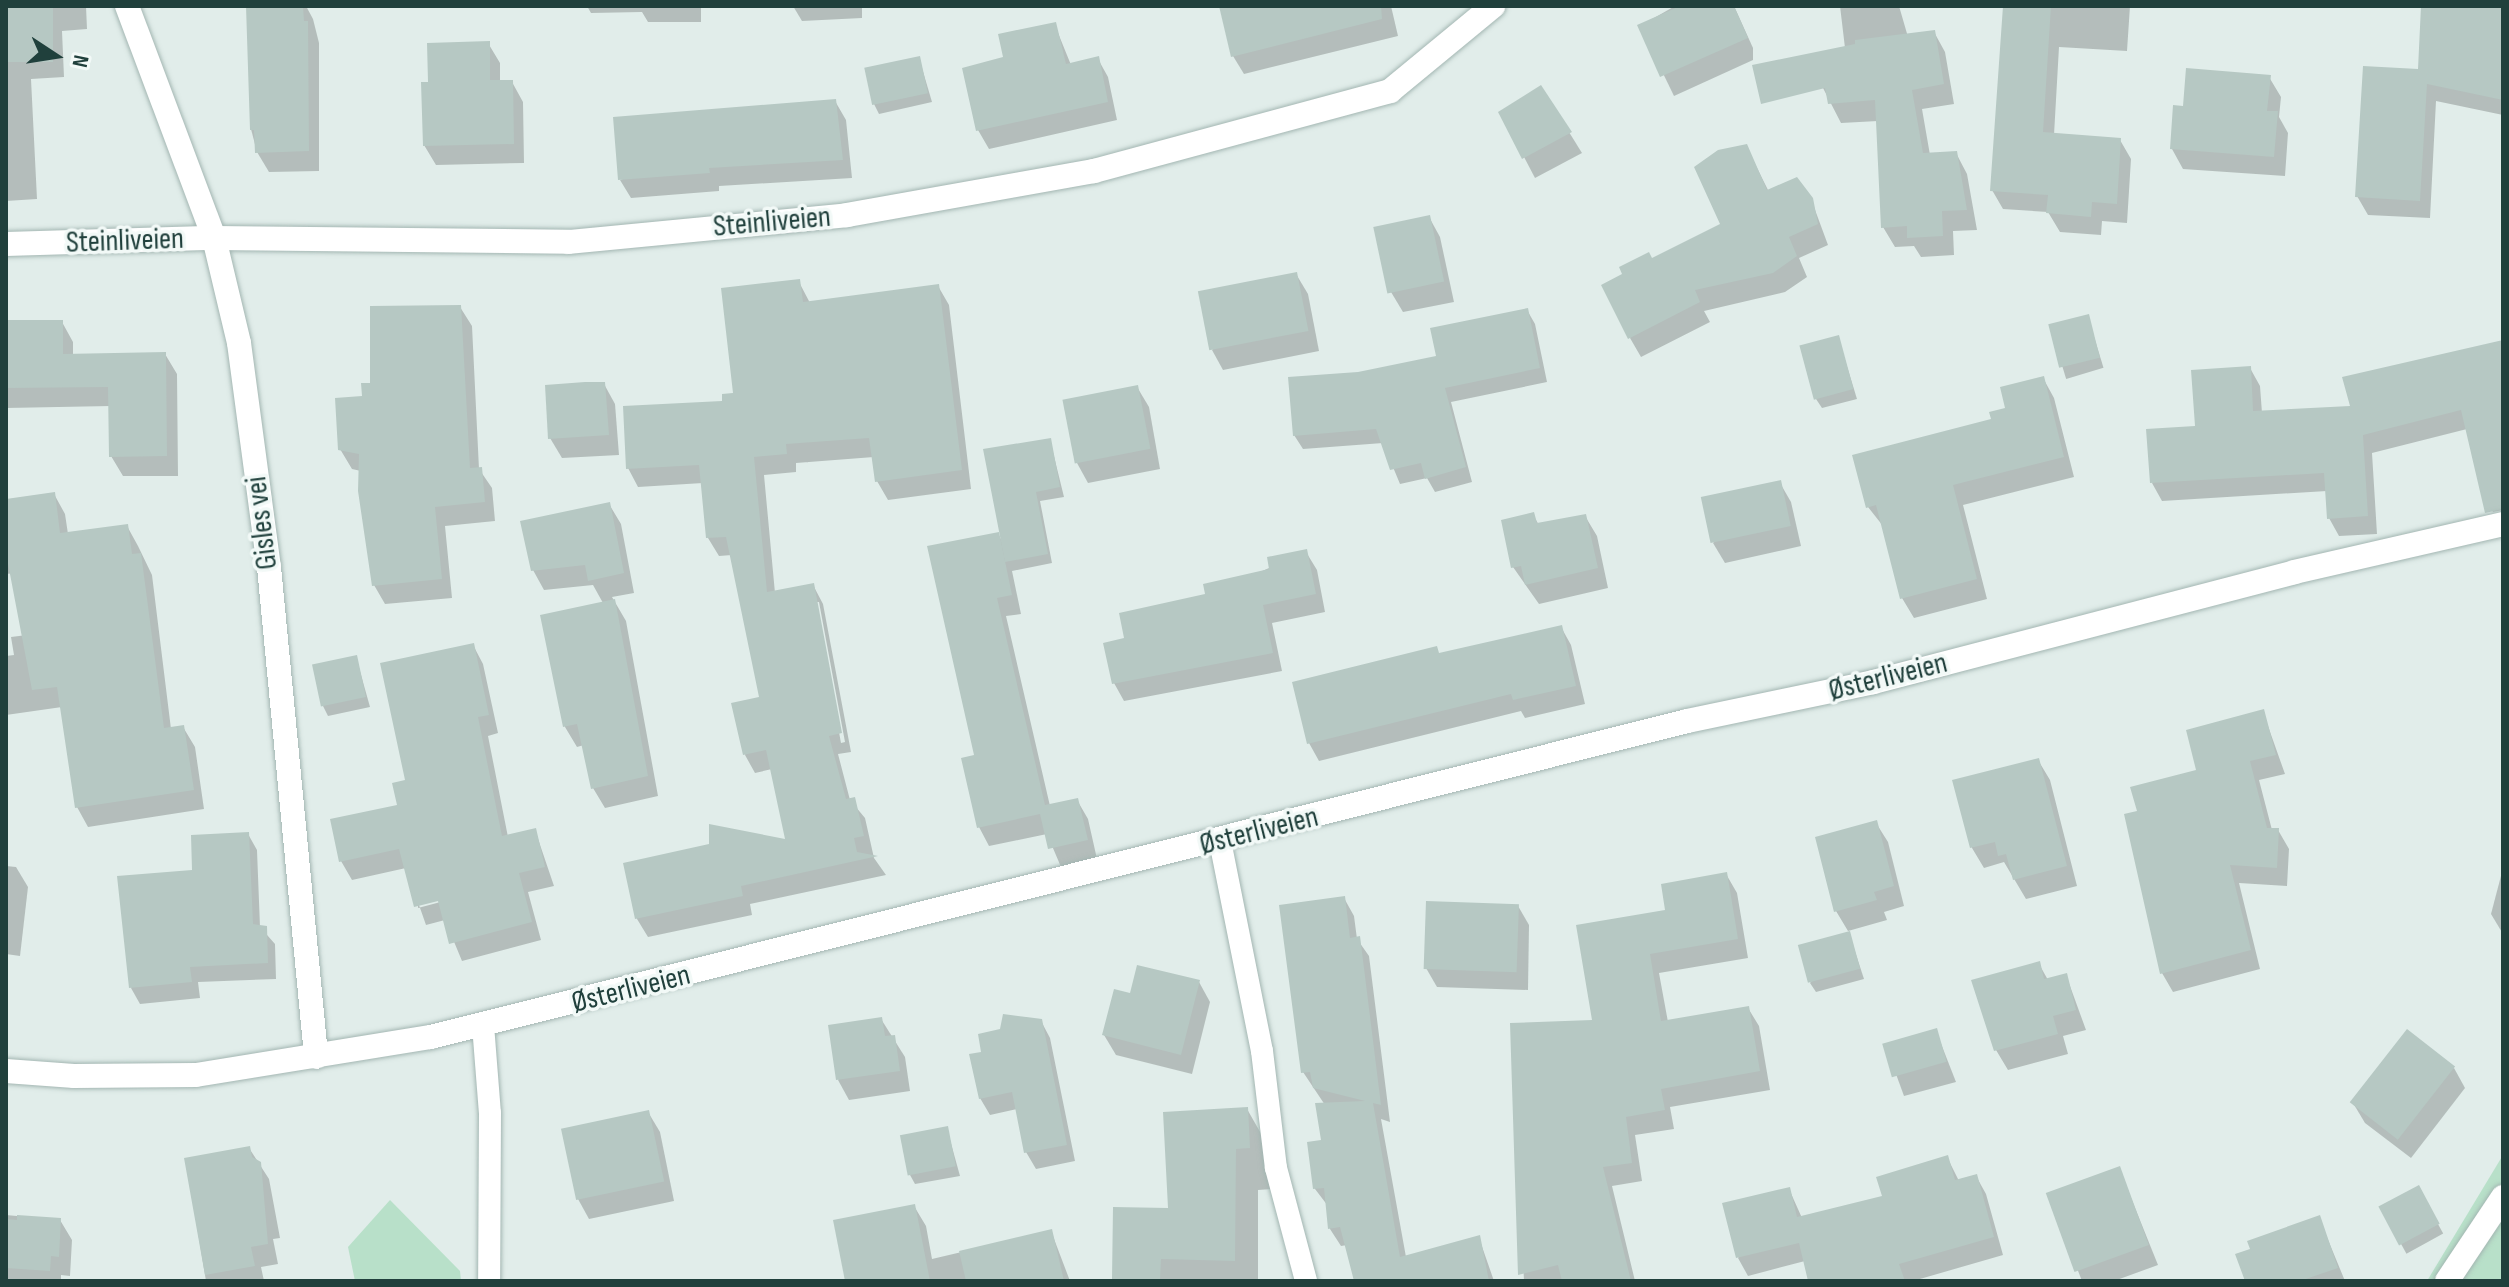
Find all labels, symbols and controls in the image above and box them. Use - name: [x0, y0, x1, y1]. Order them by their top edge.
- north arrow: [16, 16, 96, 96]
- text: N: [66, 53, 94, 70]
- street label: Steinliveien: [712, 199, 832, 245]
- street label: Steinliveien: [65, 221, 185, 261]
- street label: Gisles vei: [238, 474, 286, 572]
- street label: Østerliveien: [1825, 645, 1951, 709]
- street label: Østerliveien: [1196, 799, 1322, 863]
- street label: Østerliveien: [568, 957, 694, 1021]

